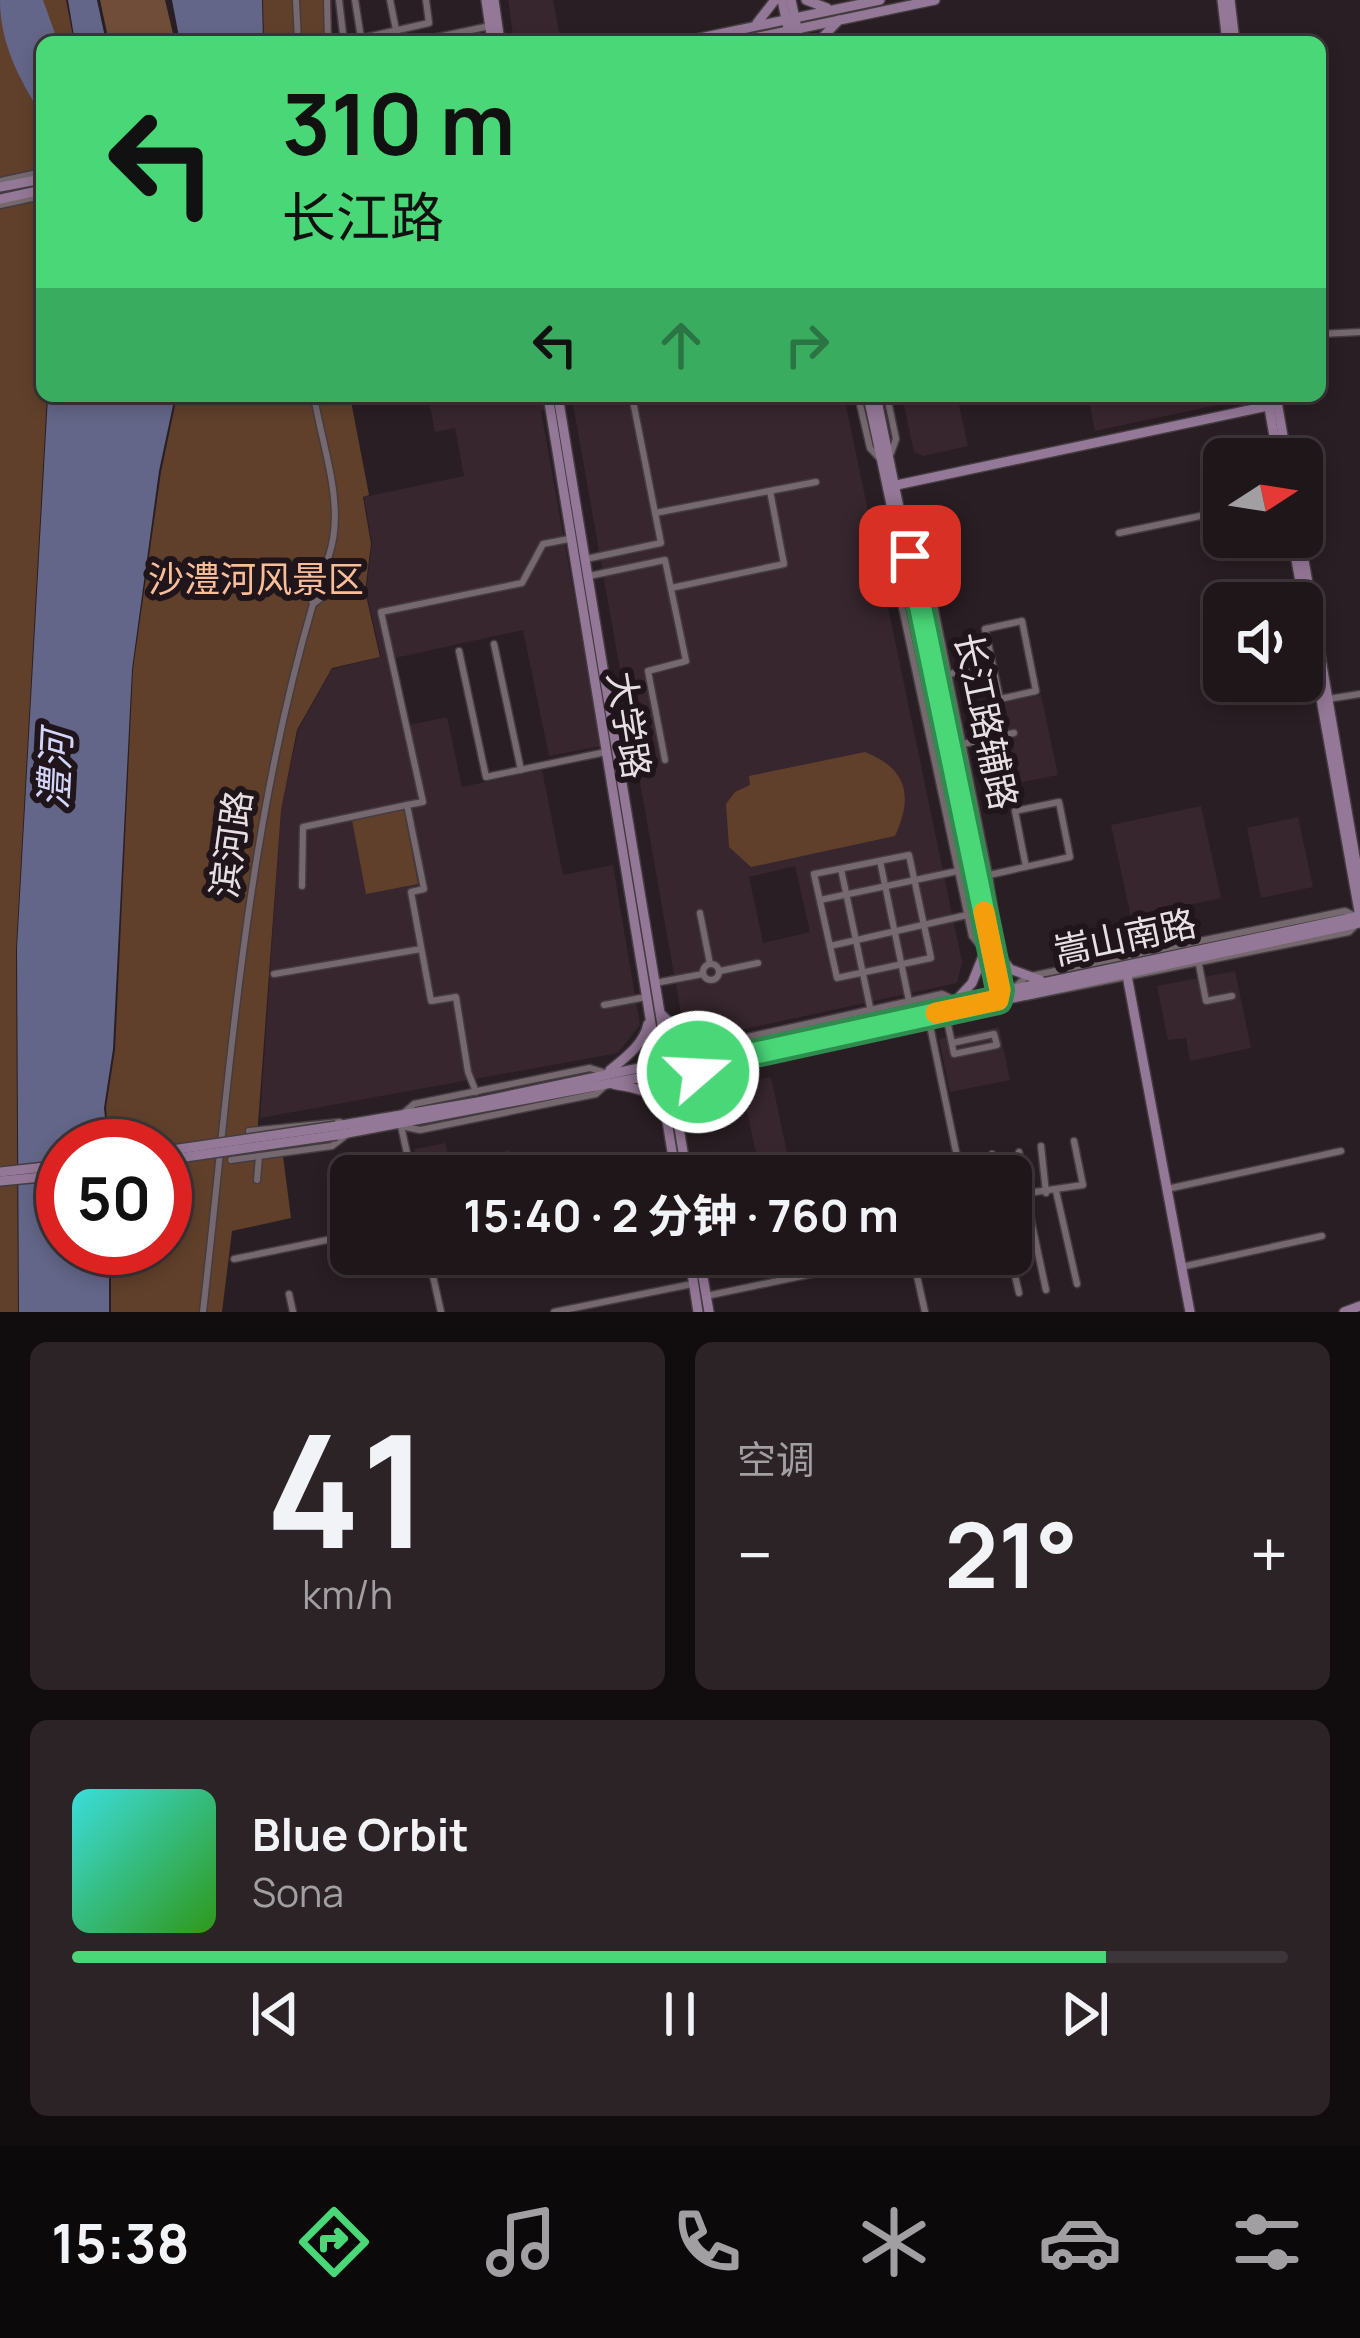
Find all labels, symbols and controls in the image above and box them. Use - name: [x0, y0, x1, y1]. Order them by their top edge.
- text: 310 m: [282, 65, 515, 180]
- icon: left: [84, 84, 240, 240]
- text: 长江路: [282, 179, 444, 253]
- icon: left: [522, 312, 588, 378]
- icon: ahead: [648, 312, 714, 378]
- icon: right: [774, 312, 840, 378]
- north arrow: [1203, 438, 1323, 558]
- map controls: [1203, 438, 1323, 702]
- pin: [859, 505, 961, 607]
- icon: arrive: [877, 523, 943, 589]
- park label: 沙澧河风景区: [148, 554, 364, 603]
- button: sound: [1203, 582, 1323, 702]
- street label: 长江路辅路: [944, 628, 1029, 814]
- street label: 大学路: [597, 668, 662, 782]
- water label: 澧河: [25, 723, 83, 810]
- street label: 滨河路: [199, 787, 262, 901]
- street label: 嵩山南路: [1049, 898, 1200, 975]
- position arrow: [635, 1009, 761, 1135]
- speed limit sign: 50: [36, 1119, 192, 1275]
- text: 15:40 · 2 分钟 · 760 m: [463, 1184, 899, 1246]
- text: 41: [266, 1382, 429, 1595]
- text: 空调: [737, 1432, 815, 1486]
- text: 21°: [945, 1492, 1078, 1615]
- text: −: [737, 1509, 773, 1599]
- text: +: [1250, 1509, 1288, 1599]
- text: km/h: [302, 1567, 393, 1621]
- text: Blue Orbit: [252, 1803, 469, 1865]
- text: Sona: [252, 1865, 344, 1919]
- icon: previous: [242, 1981, 308, 2047]
- icon: pause: [647, 1981, 713, 2047]
- icon: next: [1052, 1981, 1118, 2047]
- icon: directions: [292, 2200, 376, 2284]
- icon: music: [479, 2200, 563, 2284]
- icon: phone: [665, 2200, 749, 2284]
- icon: climate: [852, 2200, 936, 2284]
- icon: car: [1038, 2200, 1122, 2284]
- icon: filters: [1225, 2200, 1309, 2284]
- text: 15:38: [51, 2205, 190, 2279]

